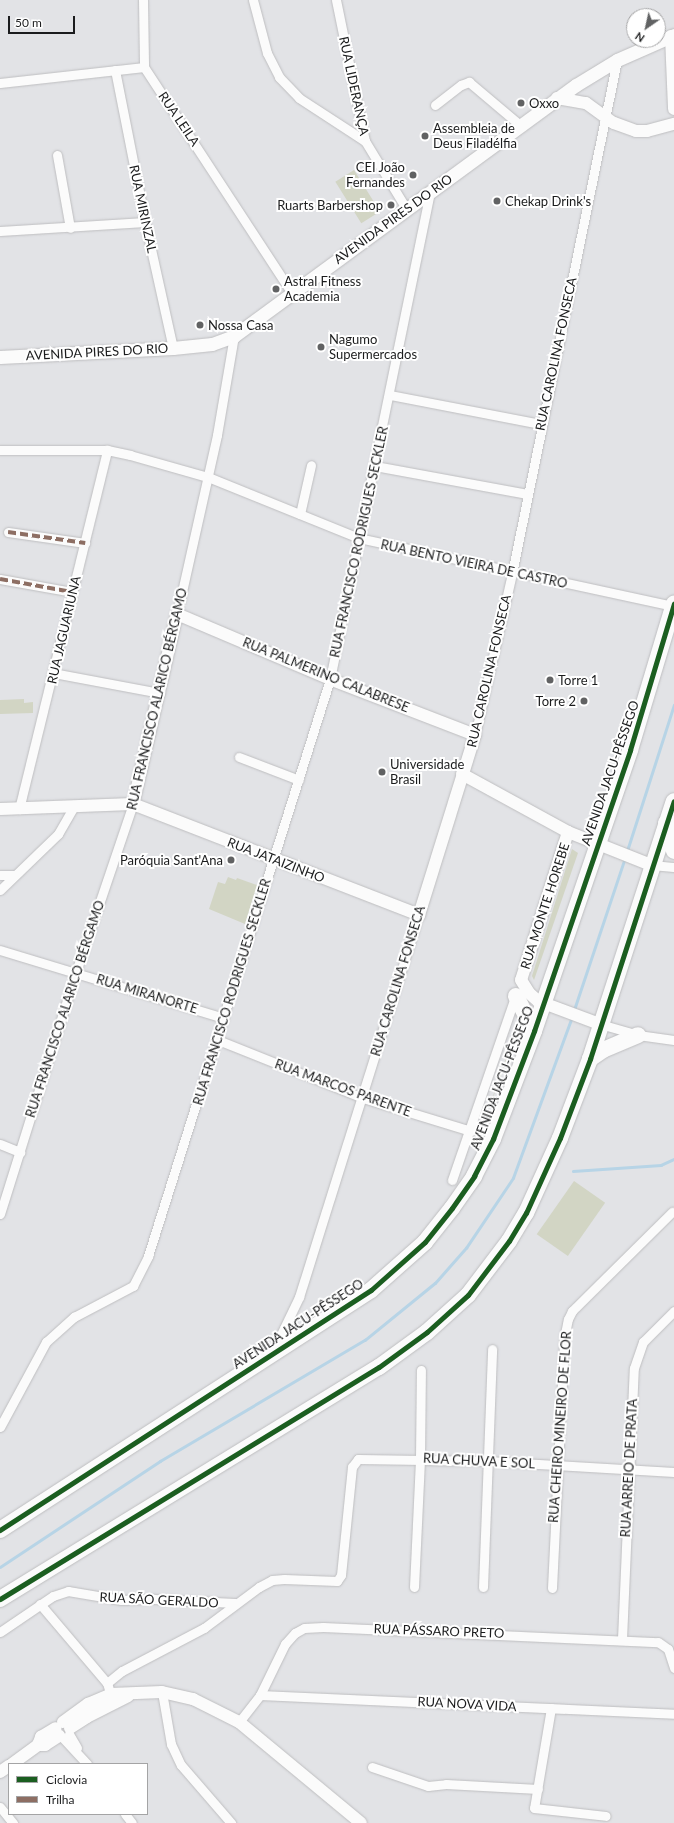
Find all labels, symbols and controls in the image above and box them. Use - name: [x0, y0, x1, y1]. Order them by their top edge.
- scale bar: [10, 8, 77, 34]
- north arrow: [626, 8, 666, 48]
- text: 50 m: [15, 15, 42, 30]
- text: N: [632, 30, 647, 45]
- street label: RUA LIDERANÇA: [336, 35, 372, 137]
- street label: RUA LEILA: [155, 89, 203, 149]
- place label: Oxxo: [529, 95, 559, 111]
- marker: Oxxo: [516, 98, 526, 108]
- place label: Assembleia de Deus Filadélfia: [433, 121, 517, 152]
- marker: Assembleia de Deus Filadélfia: [420, 131, 430, 141]
- place label: CEI João Fernandes: [346, 160, 405, 191]
- street label: RUA MIRINZAL: [126, 163, 160, 255]
- marker: CEI João Fernandes: [408, 170, 418, 180]
- street label: AVENIDA PIRES DO RIO: [331, 171, 455, 267]
- place label: Chekap Drink's: [505, 193, 591, 209]
- marker: Chekap Drink's: [492, 196, 502, 206]
- place label: Ruarts Barbershop: [277, 197, 383, 213]
- marker: Ruarts Barbershop: [386, 200, 396, 210]
- place label: Astral Fitness Academia: [284, 274, 361, 305]
- street label: RUA CAROLINA FONSECA: [532, 275, 580, 433]
- marker: Astral Fitness Academia: [271, 284, 281, 294]
- place label: Nossa Casa: [208, 317, 273, 333]
- marker: Nossa Casa: [195, 320, 205, 330]
- place label: Nagumo Supermercados: [329, 332, 417, 363]
- street label: AVENIDA PIRES DO RIO: [25, 340, 169, 364]
- marker: Nagumo Supermercados: [316, 342, 326, 352]
- street label: RUA FRANCISCO RODRIGUES SECKLER: [327, 425, 391, 659]
- street label: RUA BENTO VIEIRA DE CASTRO: [379, 536, 569, 592]
- street label: RUA JAGUARIUNA: [44, 574, 84, 686]
- street label: RUA FRANCISCO ALARICO BÉRGAMO: [124, 586, 190, 812]
- street label: RUA CAROLINA FONSECA: [464, 593, 514, 749]
- street label: RUA PALMERINO CALABRESE: [240, 634, 412, 716]
- place label: Torre 1: [558, 672, 598, 688]
- marker: Torre 1: [545, 675, 555, 685]
- place label: Torre 2: [536, 693, 576, 709]
- marker: Torre 2: [579, 696, 589, 706]
- street label: AVENIDA JACU-PÊSSEGO: [578, 698, 642, 848]
- place label: Universidade Brasil: [390, 757, 464, 788]
- marker: Universidade Brasil: [377, 767, 387, 777]
- street label: RUA JATAIZINHO: [225, 834, 327, 886]
- street label: RUA MONTE HOREBE: [517, 841, 573, 971]
- place label: Paróquia Sant'Ana: [120, 852, 223, 868]
- marker: Paróquia Sant'Ana: [226, 855, 236, 865]
- street label: RUA FRANCISCO RODRIGUES SECKLER: [190, 877, 274, 1107]
- street label: RUA FRANCISCO ALARICO BÉRGAMO: [22, 898, 108, 1120]
- street label: RUA CAROLINA FONSECA: [368, 903, 428, 1059]
- street label: RUA MIRANORTE: [94, 971, 200, 1017]
- street label: AVENIDA JACU-PÊSSEGO: [467, 1004, 537, 1152]
- street label: RUA MARCOS PARENTE: [272, 1056, 414, 1120]
- street label: AVENIDA JACU-PÊSSEGO: [229, 1276, 367, 1372]
- street label: RUA CHEIRO MINEIRO DE FLOR: [546, 1330, 574, 1524]
- street label: RUA ARREIO DE PRATA: [618, 1398, 640, 1538]
- street label: RUA CHUVA E SOL: [422, 1450, 536, 1472]
- street label: RUA SÃO GERALDO: [99, 1589, 219, 1611]
- street label: RUA PÁSSARO PRETO: [373, 1621, 505, 1641]
- street label: RUA NOVA VIDA: [416, 1694, 518, 1714]
- legend: [8, 1763, 148, 1815]
- text: Ciclovia: [46, 1772, 87, 1787]
- text: Trilha: [46, 1792, 75, 1807]

